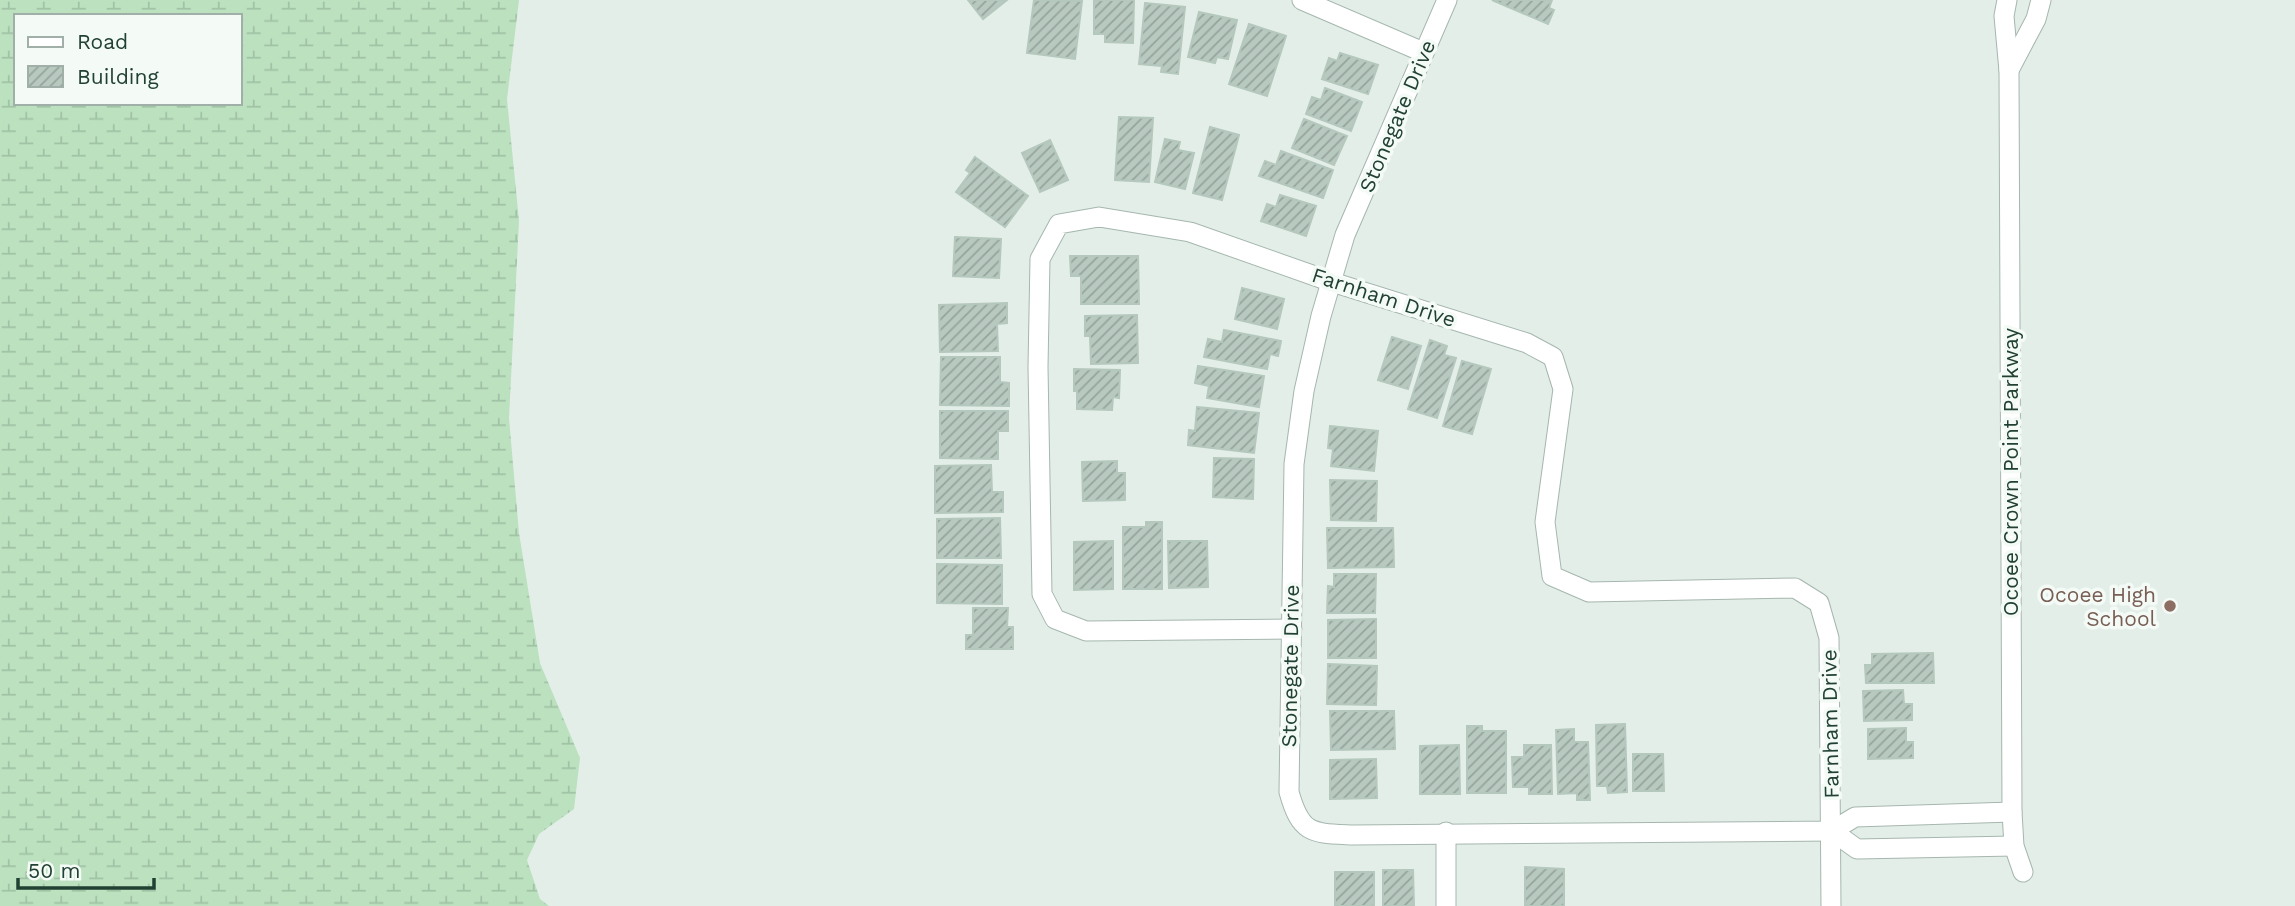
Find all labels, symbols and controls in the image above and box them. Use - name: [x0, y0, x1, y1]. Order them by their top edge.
- legend: [14, 14, 242, 105]
- text: Road: [77, 29, 128, 54]
- street label: Stonegate Drive: [1354, 36, 1440, 196]
- text: Building: [77, 64, 159, 89]
- street label: Farnham Drive: [1309, 262, 1459, 332]
- street label: Ocoee Crown Point Parkway: [1998, 328, 2023, 616]
- place label: Ocoee High School: [2039, 582, 2157, 631]
- street label: Stonegate Drive: [1276, 584, 1304, 748]
- marker: Ocoee High School: [2162, 598, 2178, 614]
- street label: Farnham Drive: [1816, 649, 1844, 799]
- scale bar: [18, 846, 154, 890]
- text: 50 m: [28, 858, 80, 883]

